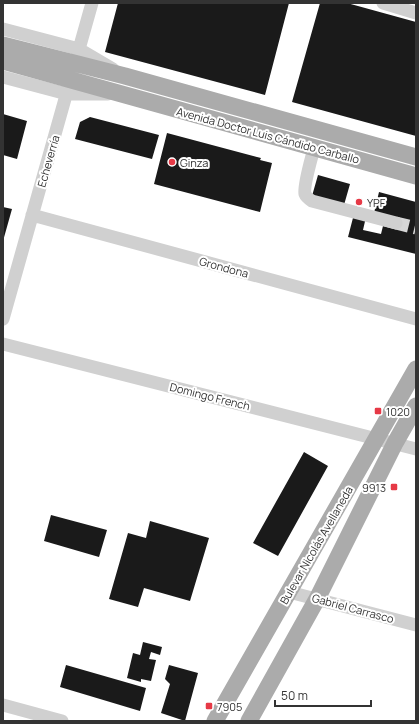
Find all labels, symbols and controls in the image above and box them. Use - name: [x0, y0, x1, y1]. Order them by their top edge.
- street label: Avenida Doctor Luis Cándido Carballo: [175, 103, 362, 167]
- street label: Echeverría: [33, 133, 63, 189]
- place label: Ginza: [180, 155, 208, 170]
- marker: Ginza: [167, 157, 177, 167]
- place label: YPF: [367, 195, 386, 210]
- marker: YPF: [354, 197, 364, 207]
- street label: Grondona: [198, 253, 250, 281]
- street label: Domingo French: [168, 379, 252, 413]
- place label: 1020: [386, 404, 410, 419]
- marker: 1020: [373, 406, 383, 416]
- place label: 9913: [362, 480, 386, 495]
- marker: 9913: [389, 482, 399, 492]
- street label: Bulevar Nicolás Avellaneda: [276, 483, 356, 607]
- street label: Gabriel Carrasco: [310, 590, 396, 626]
- scale bar: [275, 682, 371, 708]
- text: 50 m: [281, 687, 308, 704]
- place label: 7905: [217, 699, 242, 714]
- marker: 7905: [204, 701, 214, 711]

